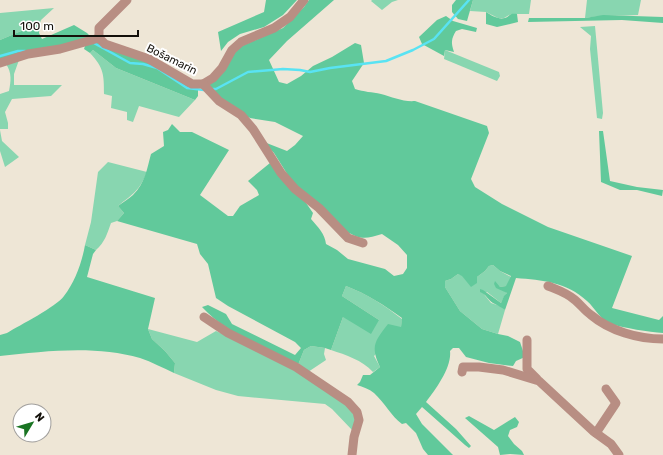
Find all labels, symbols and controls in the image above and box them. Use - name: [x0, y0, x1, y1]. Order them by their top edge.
- scale bar: [14, 12, 138, 38]
- text: 100 m: [20, 19, 54, 33]
- street label: Bošamarin: [144, 42, 199, 77]
- north arrow: [12, 403, 52, 443]
- text: N: [32, 410, 47, 424]

